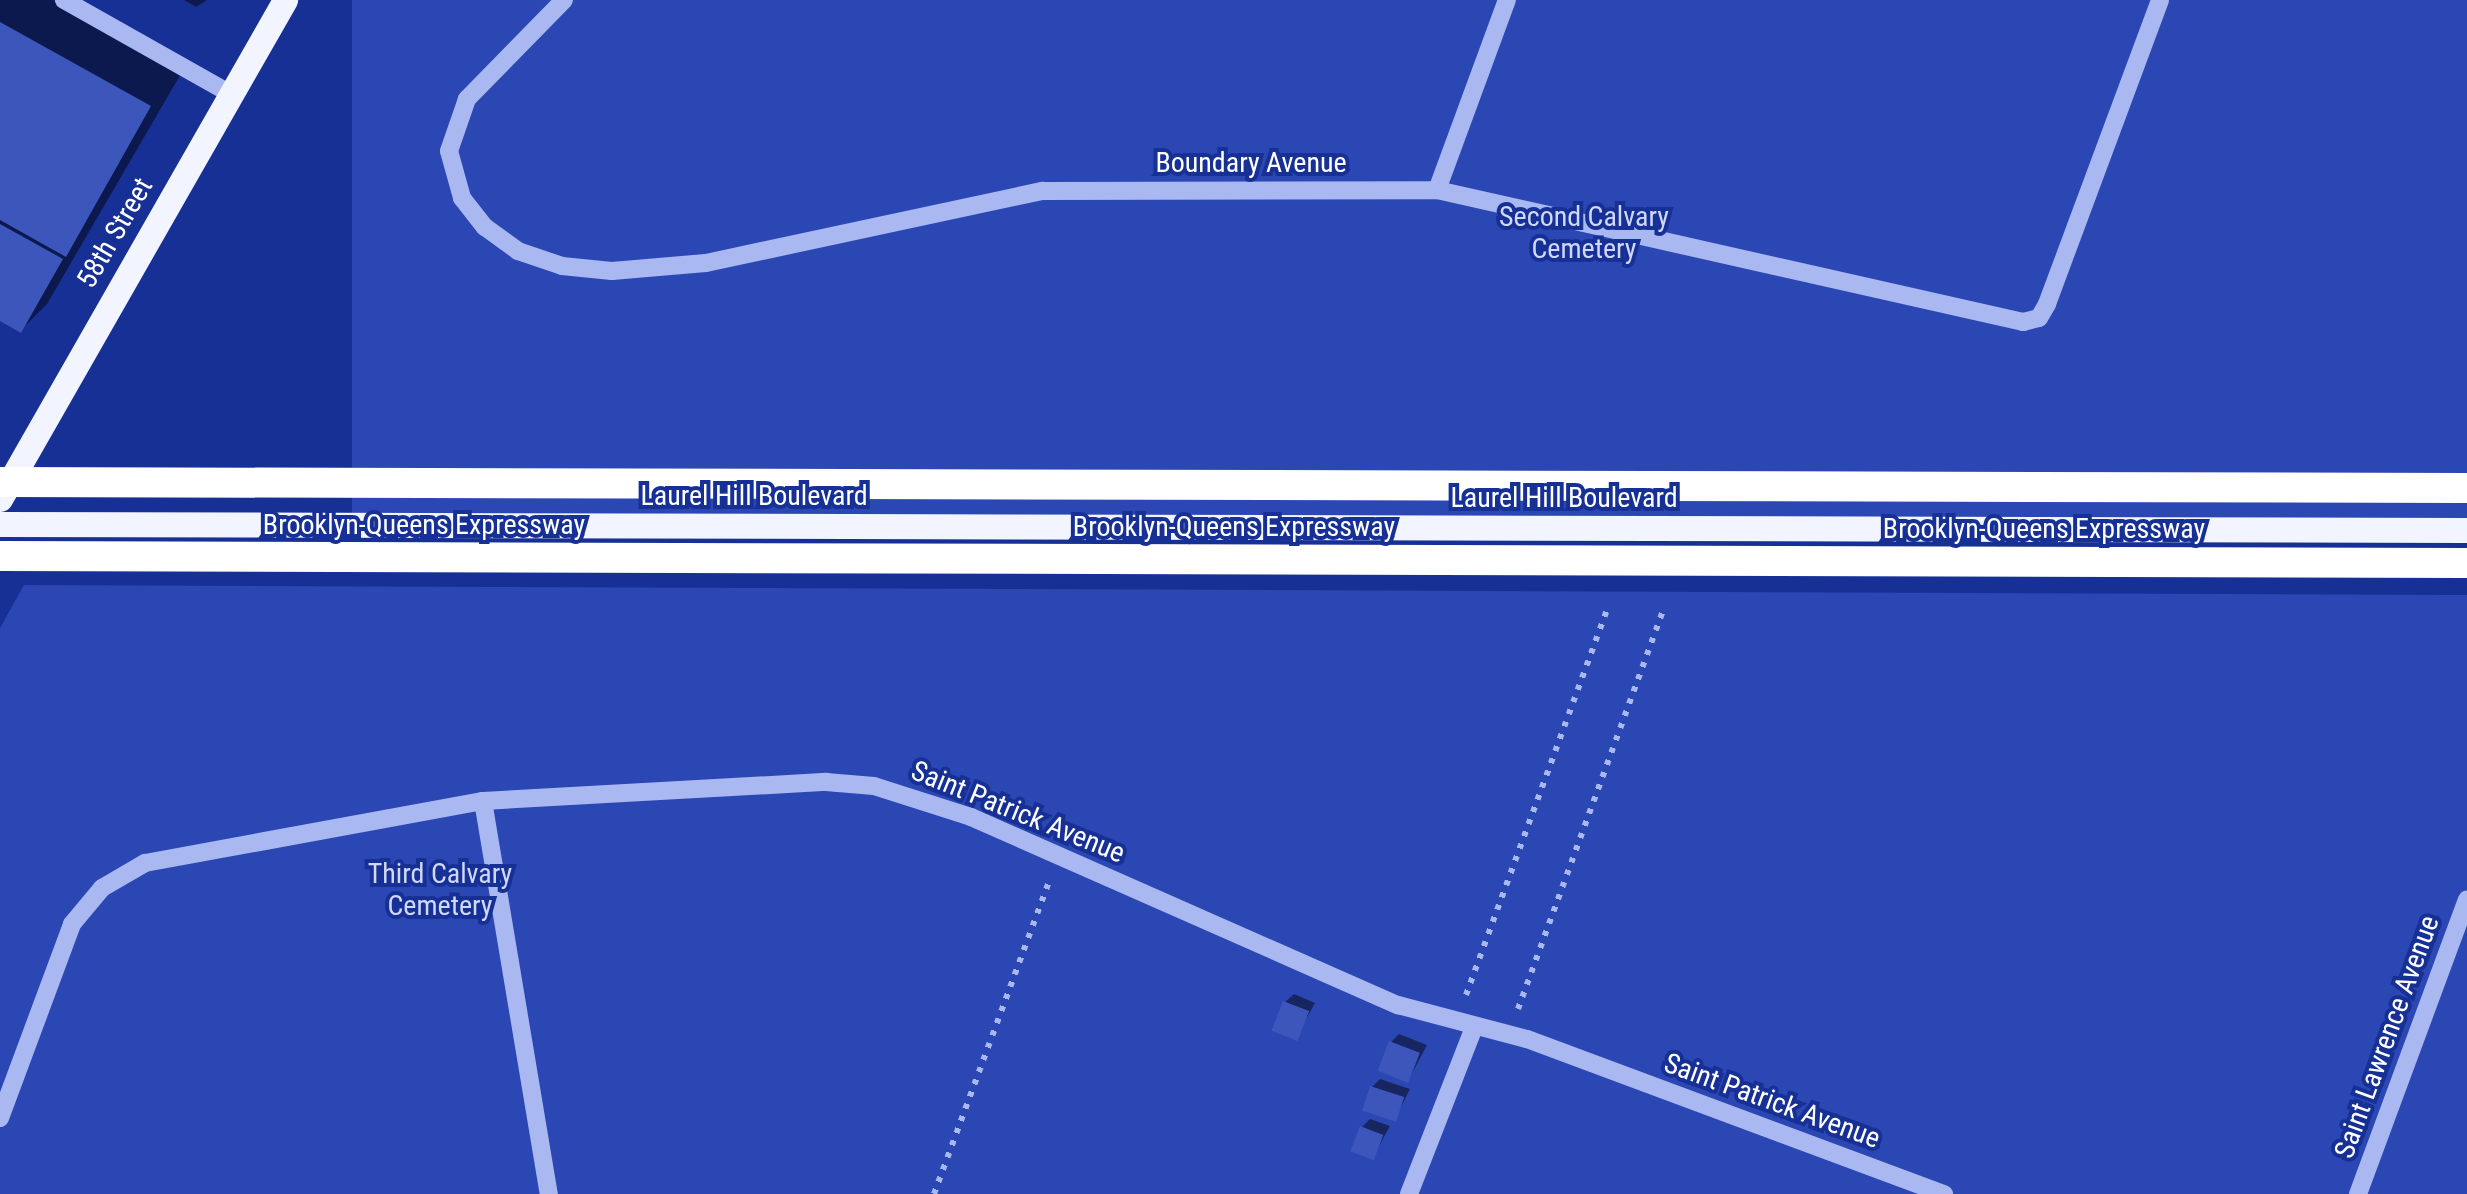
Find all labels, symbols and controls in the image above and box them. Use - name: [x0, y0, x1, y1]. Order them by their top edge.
- street label: Boundary Avenue: [1155, 146, 1347, 180]
- street label: 58th Street: [70, 172, 160, 294]
- park label: Second Calvary Cemetery: [1499, 200, 1669, 266]
- street label: Laurel Hill Boulevard: [640, 479, 868, 513]
- street label: Laurel Hill Boulevard: [1450, 481, 1678, 515]
- street label: Brooklyn-Queens Expressway: [263, 508, 585, 542]
- street label: Brooklyn-Queens Expressway: [1073, 510, 1395, 544]
- street label: Brooklyn-Queens Expressway: [1883, 512, 2205, 546]
- street label: Saint Patrick Avenue: [906, 754, 1130, 870]
- park label: Third Calvary Cemetery: [368, 857, 512, 923]
- street label: Saint Lawrence Avenue: [2328, 911, 2446, 1163]
- street label: Saint Patrick Avenue: [1659, 1046, 1885, 1156]

